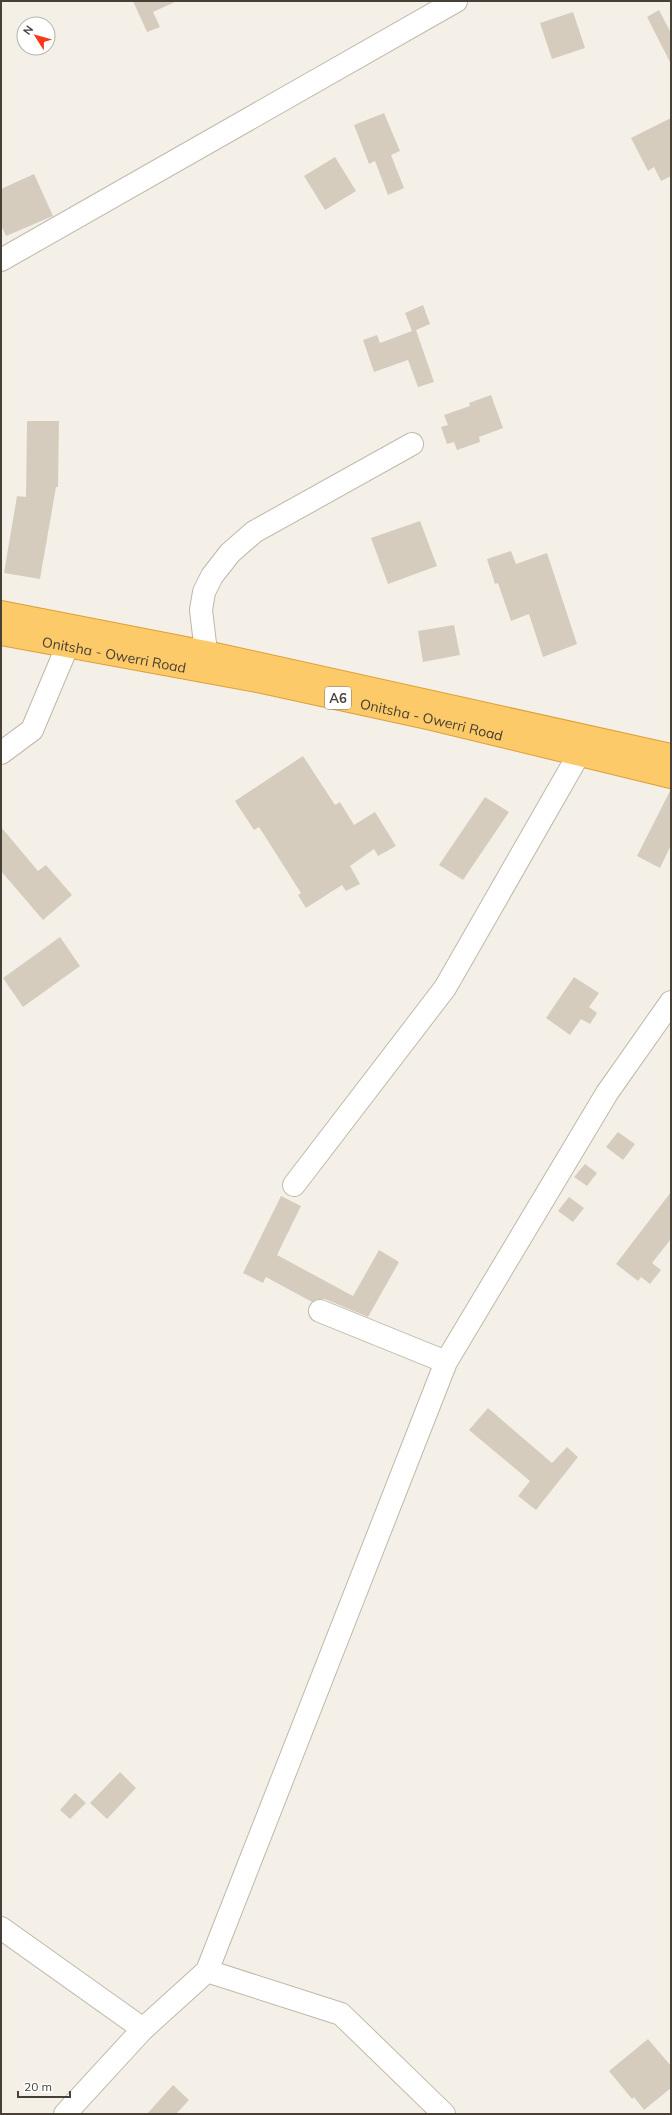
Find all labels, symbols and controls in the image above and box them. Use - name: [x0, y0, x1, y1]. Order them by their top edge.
- north arrow: [16, 16, 56, 56]
- text: N: [20, 22, 36, 38]
- street label: Onitsha - Owerri Road: [41, 633, 188, 677]
- road number: A6: [325, 687, 351, 709]
- street label: Onitsha - Owerri Road: [358, 695, 505, 745]
- scale bar: [18, 2073, 70, 2099]
- text: 20 m: [24, 2079, 52, 2094]

